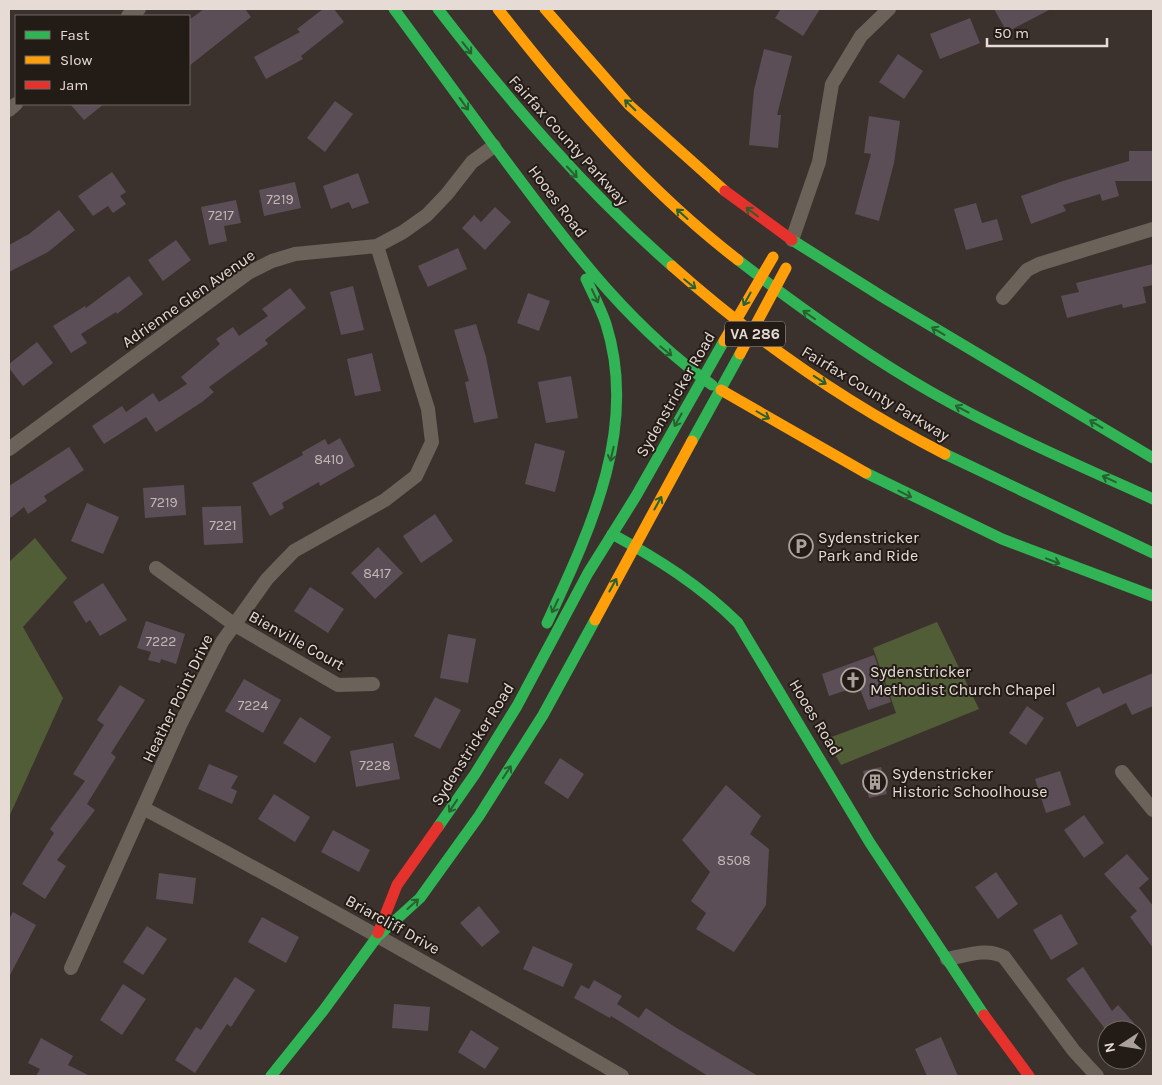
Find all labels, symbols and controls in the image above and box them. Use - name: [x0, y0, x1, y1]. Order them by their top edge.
- legend: [15, 15, 190, 105]
- scale bar: [987, 15, 1107, 47]
- text: 50 m: [994, 24, 1029, 42]
- text: Fast: [60, 26, 90, 44]
- one-way arrow: [462, 41, 473, 54]
- text: Slow: [60, 51, 92, 69]
- street label: Fairfax County Parkway: [505, 71, 633, 210]
- text: Jam: [60, 76, 88, 94]
- one-way arrow: [459, 97, 469, 111]
- one-way arrow: [624, 99, 636, 111]
- street label: Hooes Road: [524, 161, 591, 241]
- one-way arrow: [566, 165, 578, 178]
- house number: 7219: [266, 191, 294, 208]
- one-way arrow: [746, 206, 759, 217]
- house number: 7217: [208, 207, 234, 224]
- one-way arrow: [676, 208, 689, 220]
- street label: Adrienne Glen Avenue: [118, 245, 258, 351]
- one-way arrow: [683, 278, 696, 289]
- one-way arrow: [591, 288, 600, 303]
- one-way arrow: [742, 291, 752, 305]
- one-way arrow: [802, 310, 816, 320]
- road number: VA 286: [725, 322, 785, 346]
- one-way arrow: [932, 325, 946, 335]
- street label: Sydenstricker Road: [632, 328, 719, 460]
- street label: Fairfax County Parkway: [798, 342, 954, 445]
- one-way arrow: [659, 346, 672, 357]
- one-way arrow: [813, 376, 827, 386]
- one-way arrow: [955, 404, 970, 414]
- one-way arrow: [755, 410, 769, 420]
- one-way arrow: [673, 413, 683, 428]
- one-way arrow: [1090, 419, 1104, 429]
- one-way arrow: [607, 446, 616, 462]
- house number: 8410: [314, 451, 344, 468]
- one-way arrow: [1102, 474, 1117, 484]
- one-way arrow: [897, 490, 912, 499]
- house number: 7219: [150, 494, 178, 511]
- one-way arrow: [654, 497, 664, 511]
- house number: 7221: [209, 517, 237, 534]
- place label: Sydenstricker Park and Ride: [818, 528, 919, 565]
- parking icon: Sydenstricker Park and Ride: [788, 533, 814, 559]
- one-way arrow: [1045, 557, 1060, 566]
- house number: 8417: [363, 565, 391, 582]
- one-way arrow: [608, 578, 618, 593]
- one-way arrow: [549, 598, 559, 613]
- street label: Bienville Court: [246, 606, 348, 675]
- street label: Heather Point Drive: [138, 631, 217, 765]
- house number: 7222: [146, 633, 176, 650]
- place label: Sydenstricker Methodist Church Chapel: [870, 662, 1056, 699]
- church icon: Sydenstricker Methodist Church Chapel: [840, 667, 866, 693]
- street label: Hooes Road: [785, 676, 846, 759]
- street label: Sydenstricker Road: [427, 679, 518, 809]
- house number: 7224: [238, 697, 268, 714]
- house number: 7228: [359, 757, 391, 774]
- place label: Sydenstricker Historic Schoolhouse: [892, 764, 1048, 801]
- one-way arrow: [502, 766, 512, 780]
- building icon: Sydenstricker Historic Schoolhouse: [862, 769, 888, 795]
- one-way arrow: [448, 798, 458, 812]
- house number: 8508: [717, 852, 751, 869]
- street label: Briarcliff Drive: [342, 891, 443, 958]
- one-way arrow: [406, 899, 419, 910]
- north arrow: [1097, 1020, 1147, 1070]
- text: N: [1100, 1041, 1119, 1054]

